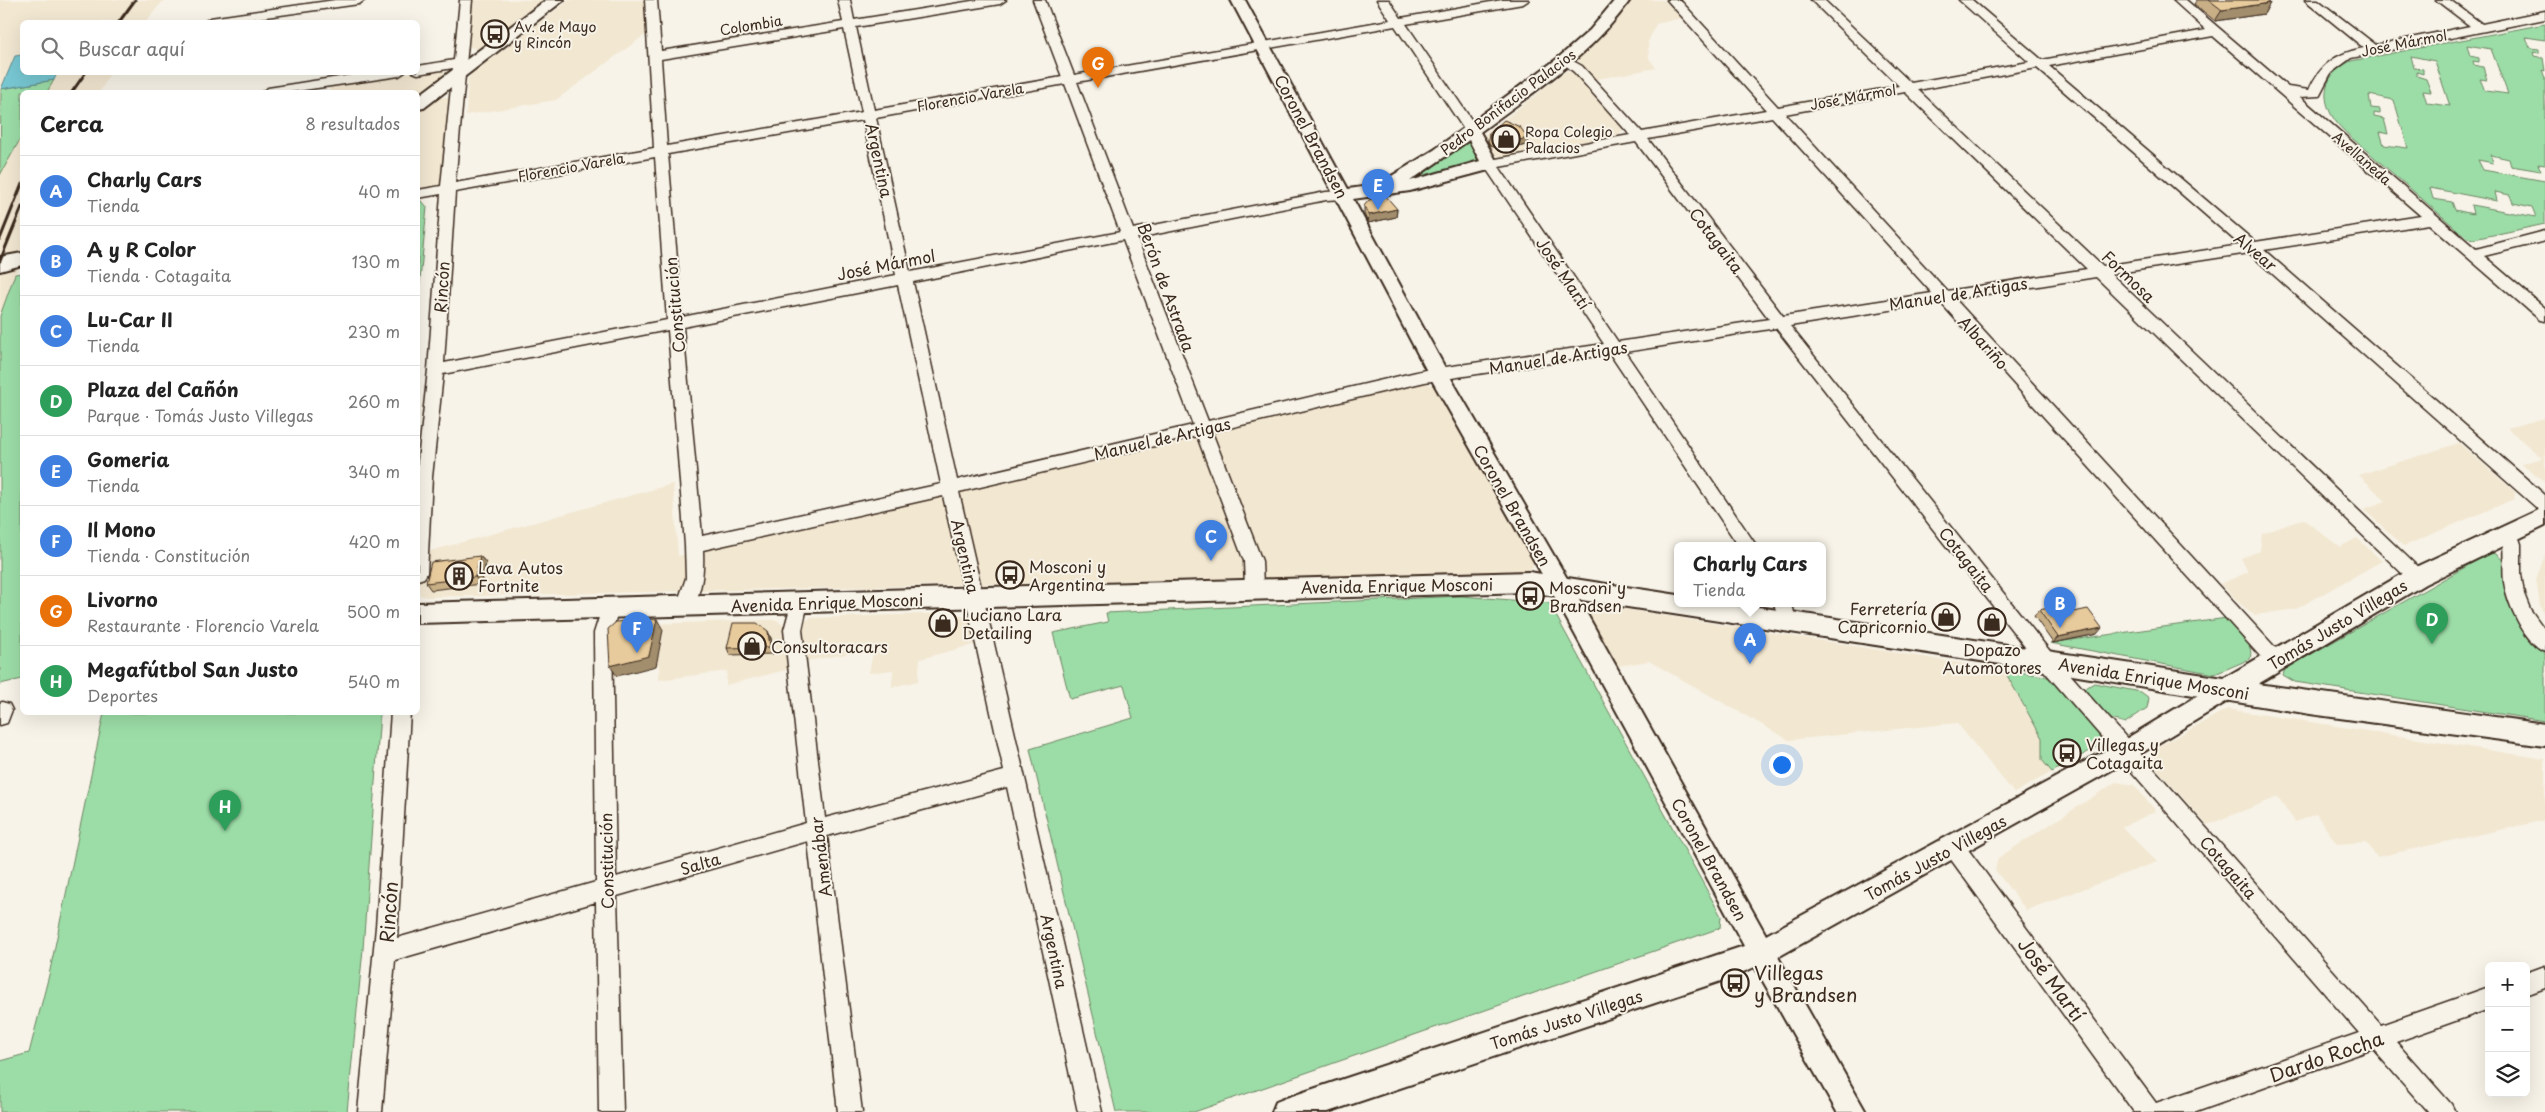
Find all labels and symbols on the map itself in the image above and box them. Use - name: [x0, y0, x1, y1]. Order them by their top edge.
- street label: Colombia: [718, 10, 784, 40]
- place label: Av. de Mayo y Rincón: [514, 16, 597, 53]
- bus stop icon: Av. de Mayo y Rincón: [480, 19, 510, 49]
- street label: José Mármol: [2359, 24, 2449, 62]
- street label: Pedro Bonifacio Palacios: [1436, 44, 1580, 160]
- pin: G: [1082, 47, 1114, 88]
- street label: Coronel Brandsen: [1269, 70, 1355, 202]
- street label: Florencio Varela: [915, 77, 1025, 117]
- street label: José Mármol: [1808, 79, 1898, 115]
- street label: Argentina: [860, 120, 900, 200]
- place label: Ropa Colegio Palacios: [1525, 121, 1613, 158]
- shop icon: Ropa Colegio Palacios: [1491, 124, 1521, 154]
- street label: Avellaneda: [2328, 126, 2397, 190]
- street label: Florencio Varela: [516, 147, 626, 187]
- pin: E: [1362, 169, 1394, 210]
- street label: Cotagaita: [1684, 202, 1750, 278]
- street label: Berón de Astrada: [1133, 219, 1201, 355]
- street label: Alvear: [2229, 226, 2283, 277]
- street label: José Martí: [1531, 232, 1597, 314]
- street label: José Mármol: [835, 243, 937, 285]
- street label: Formosa: [2097, 244, 2161, 308]
- street label: Constitución: [658, 256, 690, 354]
- street label: Rincón: [427, 260, 455, 314]
- street label: Manuel de Artigas: [1887, 270, 2029, 316]
- street label: Albariño: [1953, 310, 2015, 374]
- street label: Manuel de Artigas: [1487, 334, 1629, 380]
- street label: Manuel de Artigas: [1091, 411, 1233, 465]
- street label: Coronel Brandsen: [1468, 440, 1558, 570]
- street label: Argentina: [946, 516, 986, 596]
- pin: C: [1195, 520, 1227, 561]
- street label: Cotagaita: [1934, 521, 2000, 597]
- place label: Mosconi y Argentina: [1029, 554, 1106, 596]
- place label: Lava Autos Fortnite: [478, 555, 563, 597]
- bus stop icon: Mosconi y Argentina: [995, 560, 1025, 590]
- building icon: Lava Autos Fortnite: [444, 561, 474, 591]
- street label: Avenida Enrique Mosconi: [1301, 571, 1493, 599]
- street label: Tomás Justo Villegas: [2263, 573, 2411, 675]
- place label: Mosconi y Brandsen: [1549, 575, 1626, 617]
- bus stop icon: Mosconi y Brandsen: [1515, 581, 1545, 611]
- street label: Avenida Enrique Mosconi: [730, 587, 924, 617]
- pin: B: [2044, 587, 2076, 628]
- place label: Ferretería Capricornio: [1837, 596, 1927, 638]
- place label: Luciano Lara Detailing: [962, 602, 1062, 644]
- shop icon: Ferretería Capricornio: [1931, 602, 1961, 632]
- pin: D: [2416, 603, 2448, 644]
- shop icon: Dopazo Automotores: [1977, 607, 2007, 637]
- shop icon: Luciano Lara Detailing: [928, 608, 958, 638]
- pin: F: [621, 612, 653, 653]
- pin: A: [1734, 623, 1766, 664]
- shop icon: Consultoracars: [737, 631, 767, 661]
- place label: Consultoracars: [771, 634, 888, 658]
- place label: Dopazo Automotores: [1942, 637, 2042, 679]
- street label: Avenida Enrique Mosconi: [2057, 651, 2251, 705]
- place label: Villegas y Cotagaita: [2086, 732, 2163, 774]
- bus stop icon: Villegas y Cotagaita: [2052, 738, 2082, 768]
- your location: [1769, 752, 1795, 778]
- pin: H: [209, 790, 241, 831]
- street label: Coronel Brandsen: [1666, 793, 1754, 925]
- street label: Tomás Justo Villegas: [1860, 808, 2010, 906]
- street label: Constitución: [593, 813, 619, 909]
- street label: Amenábar: [803, 815, 837, 899]
- street label: Cotagaita: [2195, 830, 2263, 904]
- street label: Salta: [677, 846, 723, 880]
- street label: Rincón: [372, 880, 404, 944]
- street label: Argentina: [1035, 911, 1075, 991]
- street label: José Martí: [2012, 931, 2092, 1027]
- place label: Villegas y Brandsen: [1754, 958, 1857, 1008]
- bus stop icon: Villegas y Brandsen: [1720, 968, 1750, 998]
- street label: Tomás Justo Villegas: [1487, 983, 1645, 1055]
- street label: Dardo Rocha: [2265, 1023, 2387, 1089]

